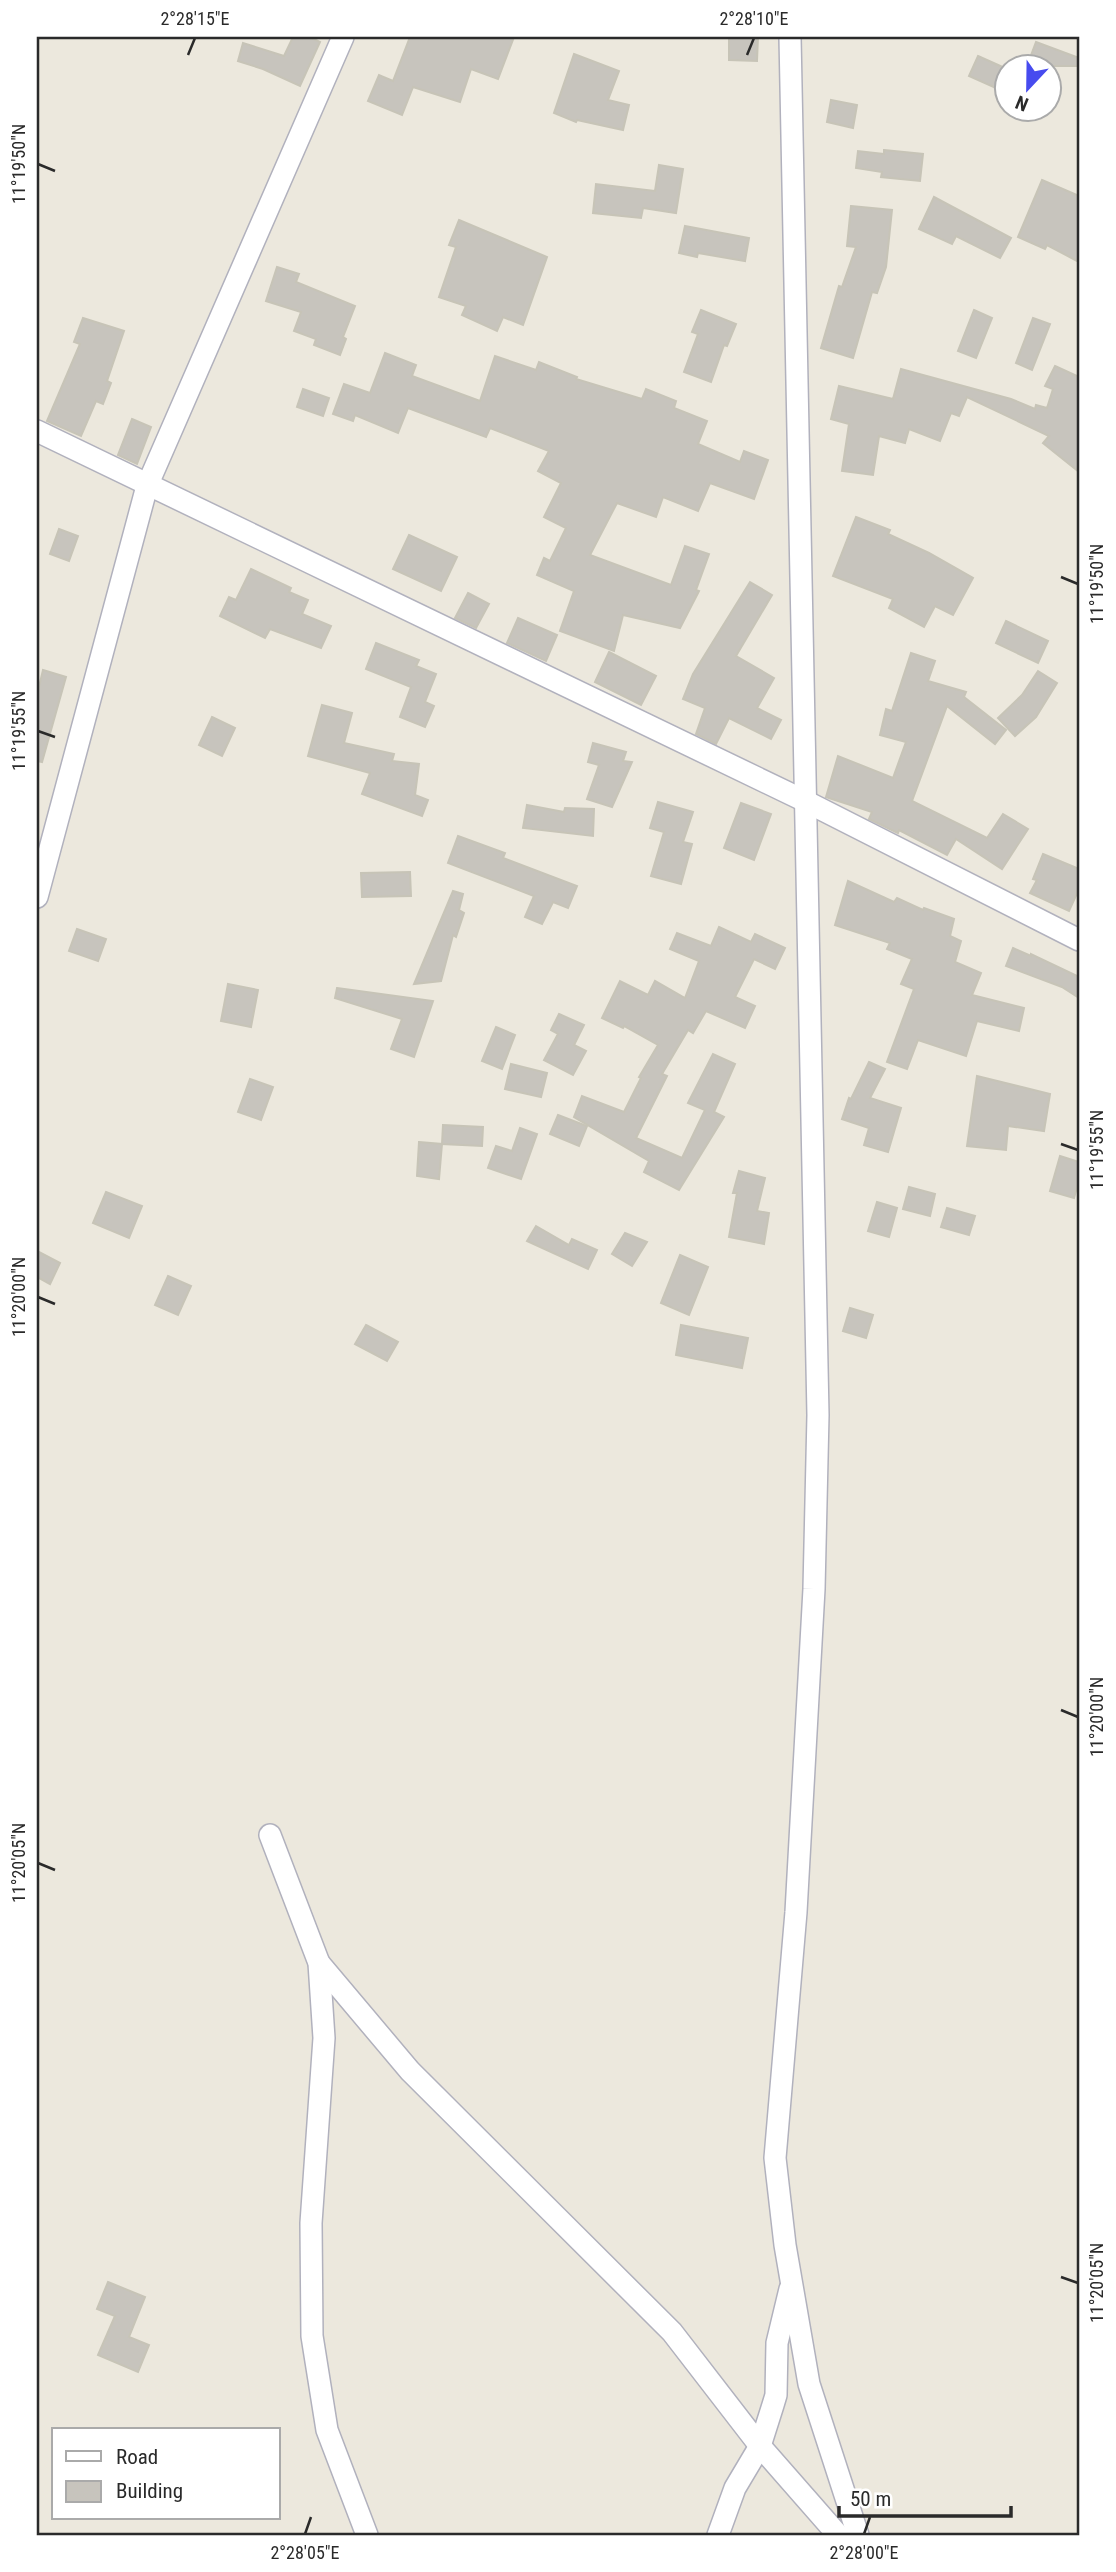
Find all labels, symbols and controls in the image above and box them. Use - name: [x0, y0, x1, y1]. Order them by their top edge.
- text: 2°28'15"E: [160, 8, 230, 29]
- text: 2°28'10"E: [719, 8, 789, 29]
- north arrow: [993, 52, 1064, 122]
- text: N: [1012, 90, 1032, 116]
- text: 11°19'50"N: [8, 124, 29, 204]
- text: 11°19'50"N: [1086, 544, 1107, 624]
- text: 11°19'55"N: [8, 691, 29, 771]
- text: 11°19'55"N: [1086, 1110, 1107, 1190]
- text: 11°20'00"N: [8, 1257, 29, 1337]
- text: 11°20'00"N: [1086, 1677, 1107, 1757]
- text: 11°20'05"N: [8, 1823, 29, 1903]
- text: 11°20'05"N: [1086, 2243, 1107, 2323]
- legend: [52, 2428, 280, 2520]
- text: Road: [116, 2445, 158, 2469]
- scale bar: [839, 2474, 1011, 2518]
- text: Building: [116, 2479, 183, 2503]
- text: 50 m: [850, 2487, 891, 2511]
- text: 2°28'05"E: [270, 2542, 340, 2563]
- text: 2°28'00"E: [829, 2542, 899, 2563]

